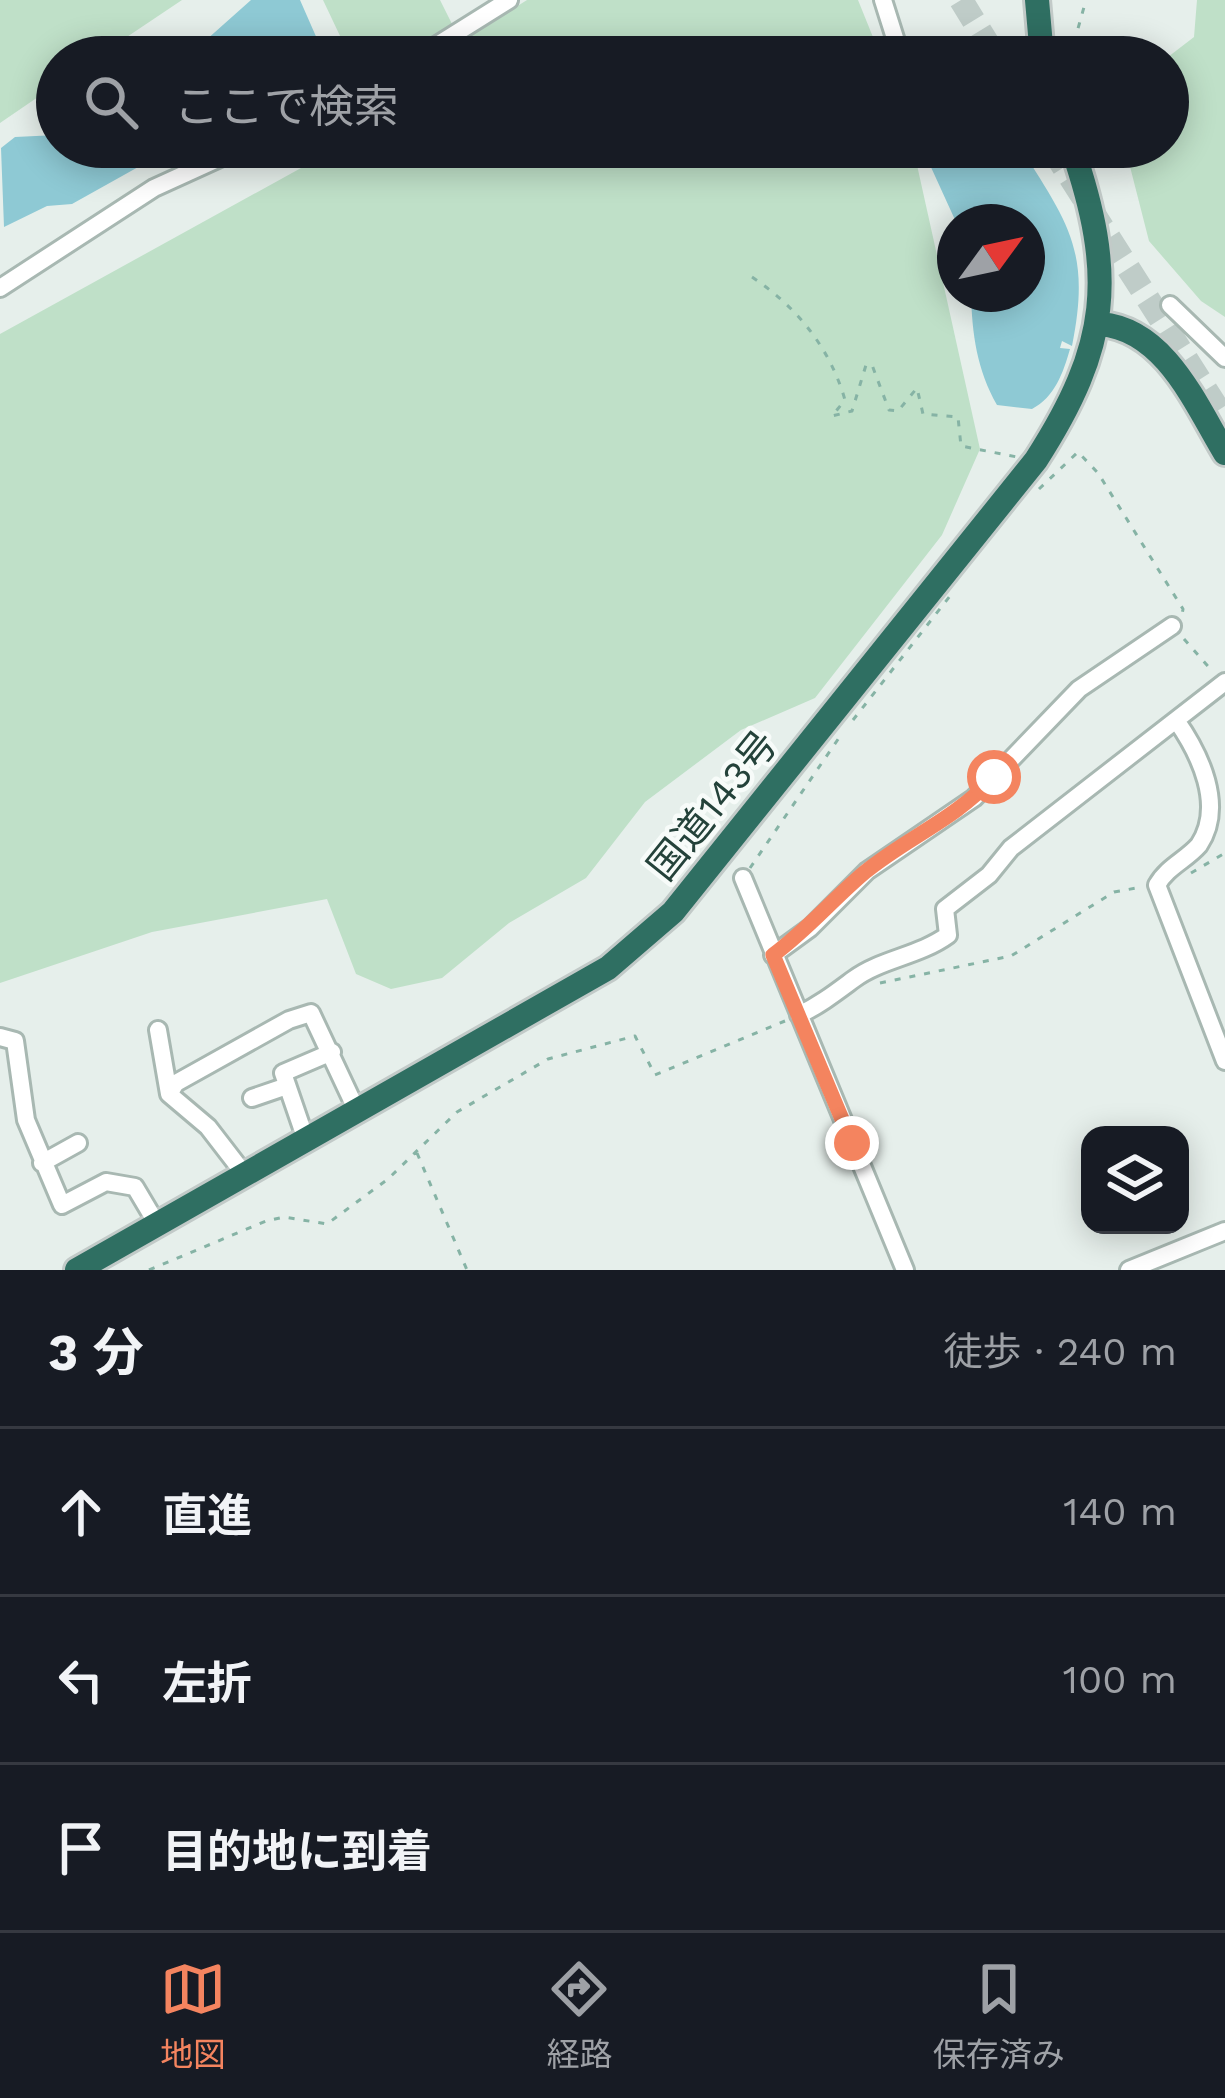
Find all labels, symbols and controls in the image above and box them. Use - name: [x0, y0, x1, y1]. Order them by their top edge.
- search box: [36, 36, 1189, 168]
- icon: search: [78, 69, 144, 135]
- text: ここで検索: [174, 80, 399, 133]
- north arrow: [937, 204, 1045, 312]
- street label: 国道143号: [639, 722, 786, 889]
- route start: [967, 750, 1021, 804]
- route end: [825, 1116, 879, 1170]
- map controls: [1081, 1126, 1189, 1234]
- button: layers: [1081, 1126, 1189, 1234]
- text: 3 分: [48, 1323, 144, 1382]
- text: 徒歩 · 240 m: [943, 1329, 1177, 1374]
- icon: ahead: [48, 1479, 114, 1545]
- text: 直進: [162, 1489, 252, 1542]
- text: 140 m: [1063, 1489, 1177, 1534]
- icon: left: [48, 1647, 114, 1713]
- text: 左折: [162, 1657, 252, 1710]
- text: 100 m: [1063, 1657, 1177, 1702]
- icon: arrive: [48, 1815, 114, 1881]
- text: 目的地に到着: [162, 1825, 432, 1878]
- tab: 地図: [160, 1956, 226, 2076]
- tab: 経路: [546, 1956, 612, 2076]
- tab: 保存済み: [933, 1956, 1065, 2076]

